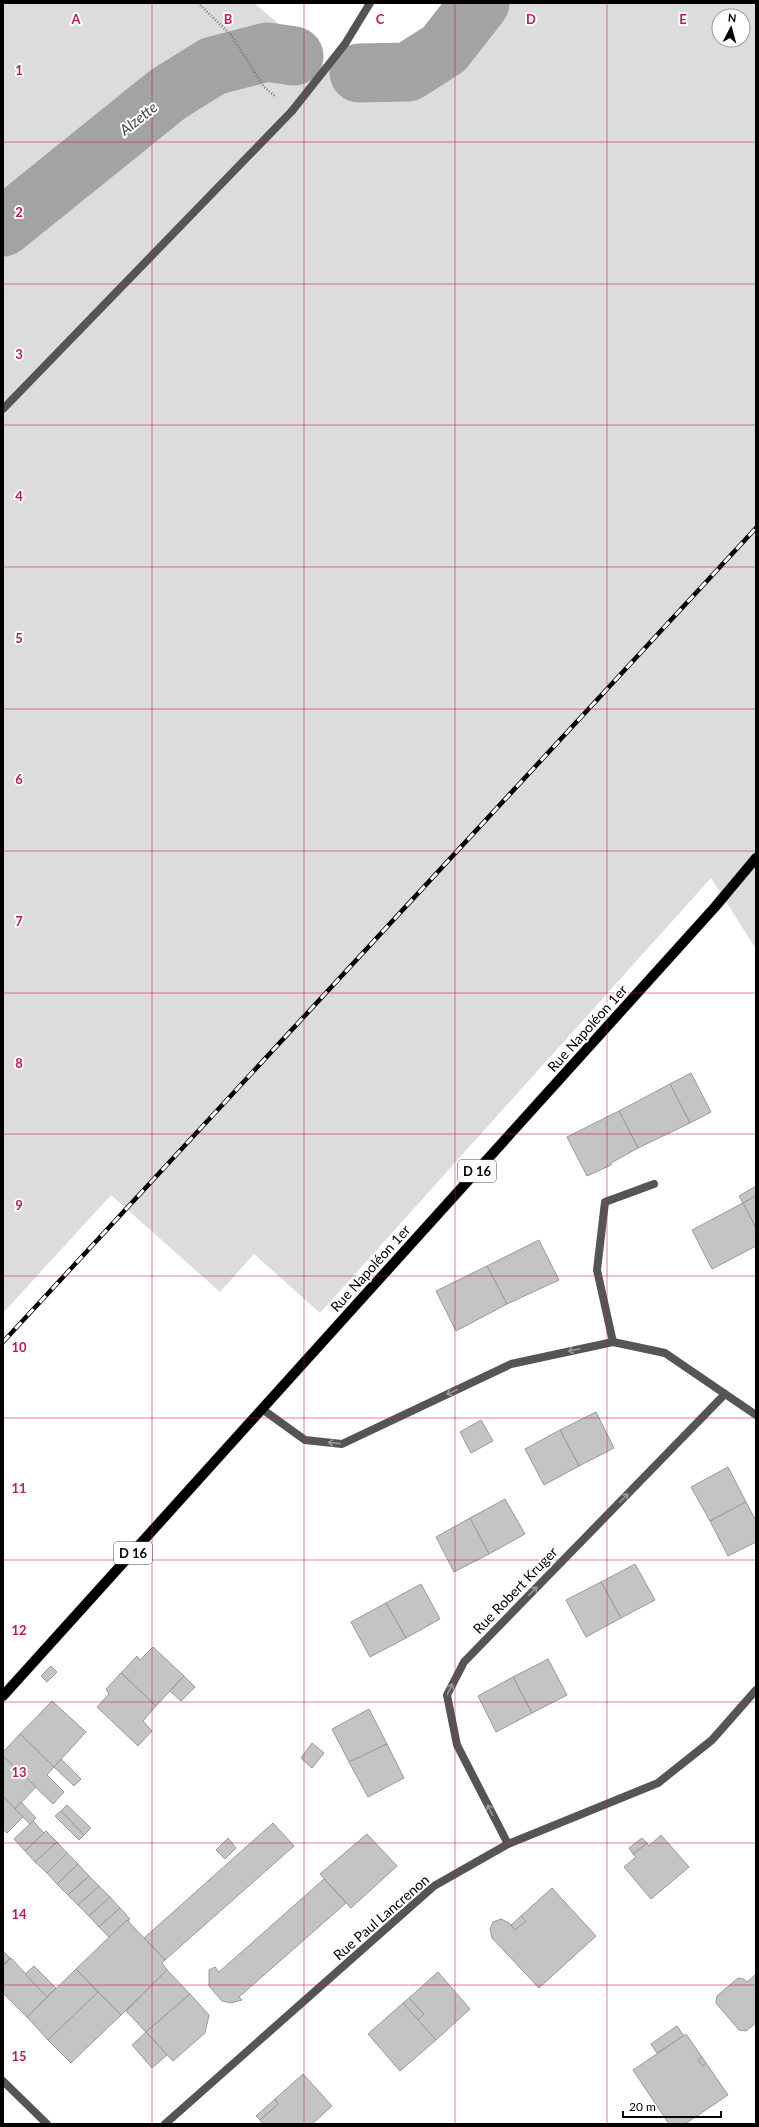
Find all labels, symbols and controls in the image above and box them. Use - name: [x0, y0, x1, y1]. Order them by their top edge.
- north arrow: [711, 8, 751, 48]
- text: A: [70, 11, 81, 27]
- text: B: [224, 11, 233, 27]
- text: C: [376, 11, 385, 27]
- text: D: [526, 11, 536, 27]
- text: E: [679, 11, 687, 27]
- text: N: [727, 11, 737, 24]
- text: 1: [15, 62, 23, 78]
- water label: Alzette: [115, 97, 160, 139]
- text: 2: [15, 204, 23, 220]
- text: 3: [15, 346, 23, 362]
- text: 4: [15, 488, 23, 504]
- text: 5: [15, 630, 23, 646]
- text: 6: [15, 771, 23, 787]
- text: 7: [15, 913, 23, 929]
- street label: Rue Napoléon 1er: [544, 981, 630, 1075]
- text: 8: [15, 1055, 23, 1071]
- road number: D 16: [458, 1160, 496, 1182]
- text: 9: [15, 1197, 23, 1213]
- street label: Rue Napoléon 1er: [327, 1221, 413, 1315]
- text: 10: [11, 1339, 27, 1355]
- one-way arrow: [568, 1347, 581, 1355]
- one-way arrow: [446, 1389, 458, 1396]
- one-way arrow: [328, 1439, 341, 1447]
- text: 11: [11, 1480, 27, 1496]
- one-way arrow: [619, 1493, 629, 1503]
- road number: D 16: [114, 1542, 152, 1564]
- street label: Rue Robert Kruger: [469, 1543, 561, 1637]
- one-way arrow: [528, 1586, 538, 1596]
- text: 12: [11, 1622, 27, 1638]
- one-way arrow: [447, 1684, 454, 1696]
- text: 13: [11, 1764, 27, 1780]
- one-way arrow: [486, 1804, 494, 1816]
- street label: Rue Paul Lancrenon: [330, 1871, 432, 1963]
- text: 14: [11, 1906, 27, 1922]
- text: 15: [11, 2048, 27, 2064]
- scale bar: [623, 2093, 721, 2119]
- text: 20 m: [629, 2099, 656, 2114]

